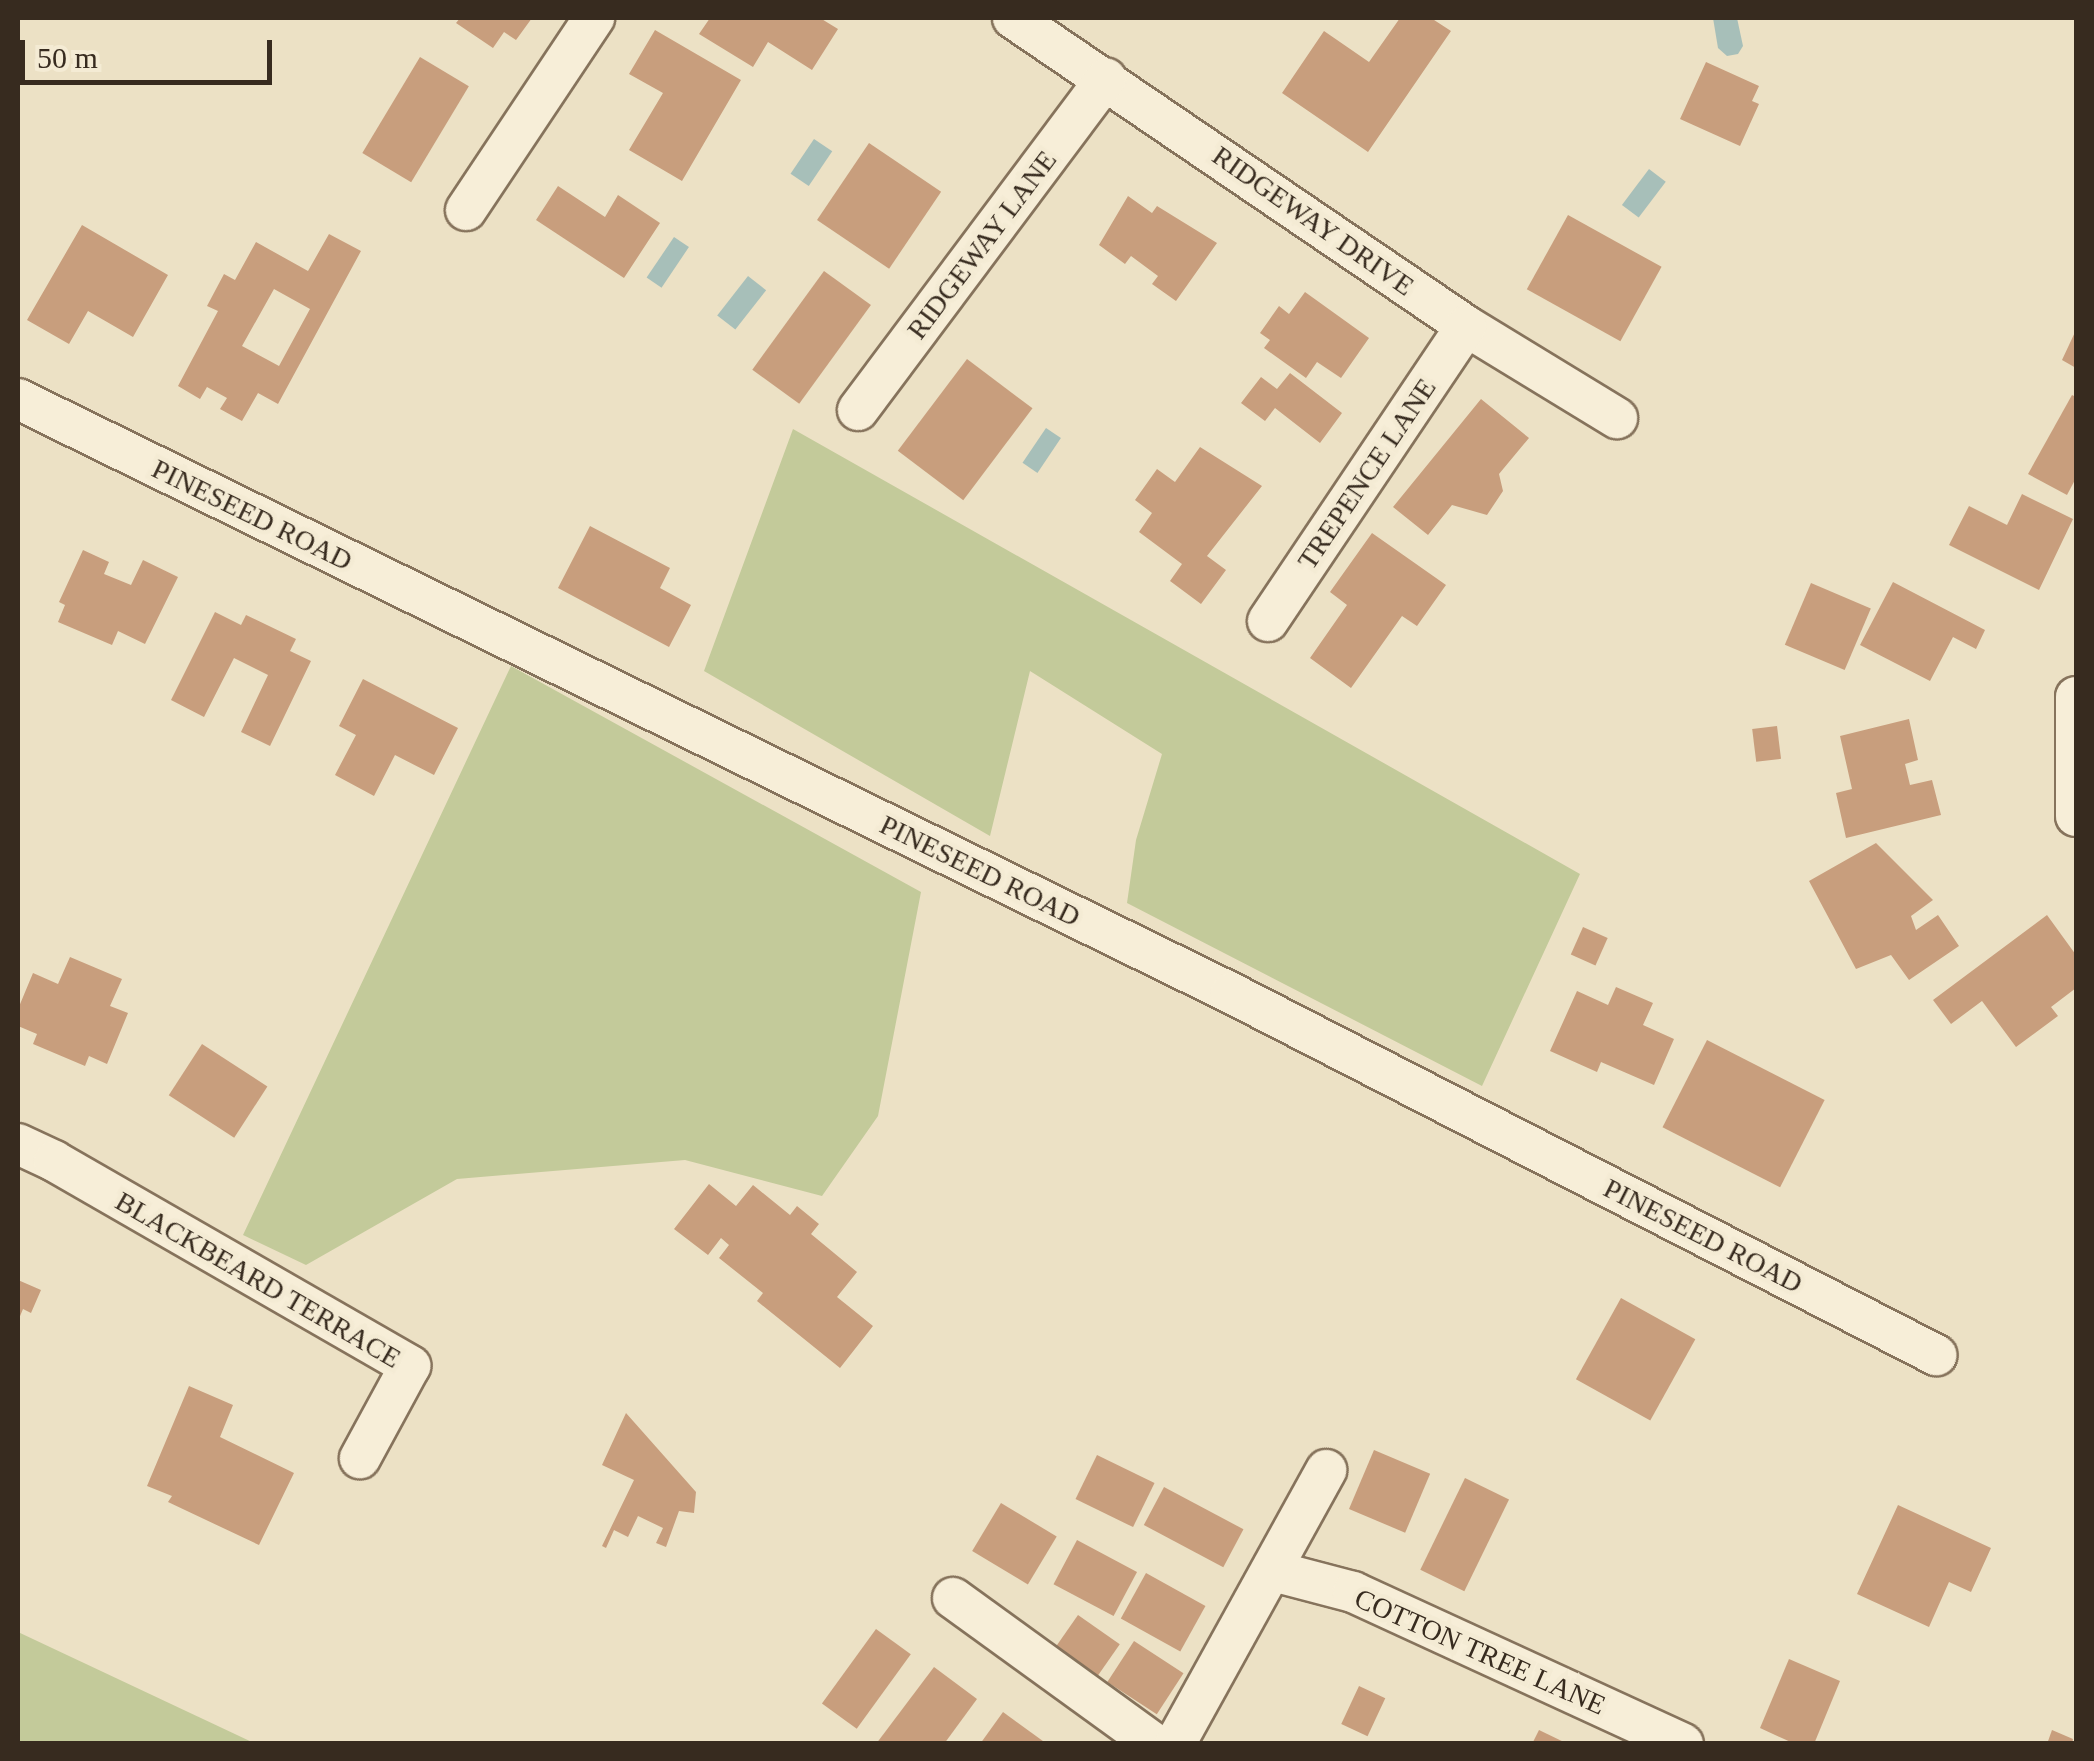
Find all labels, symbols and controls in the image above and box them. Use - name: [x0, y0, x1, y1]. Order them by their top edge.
- scale bar: [25, 20, 278, 82]
- text: 50 m: [37, 41, 98, 74]
- street label: RIDGEWAY DRIVE: [1205, 139, 1421, 303]
- street label: RIDGEWAY LANE: [900, 144, 1064, 346]
- street label: TREPENCE LANE: [1291, 372, 1443, 576]
- street label: PINESEED ROAD: [146, 452, 358, 578]
- street label: PINESEED ROAD: [874, 808, 1086, 934]
- street label: PINESEED ROAD: [1598, 1171, 1808, 1301]
- street label: BLACKBEARD TERRACE: [109, 1184, 407, 1376]
- street label: COTTON TREE LANE: [1349, 1581, 1611, 1723]

